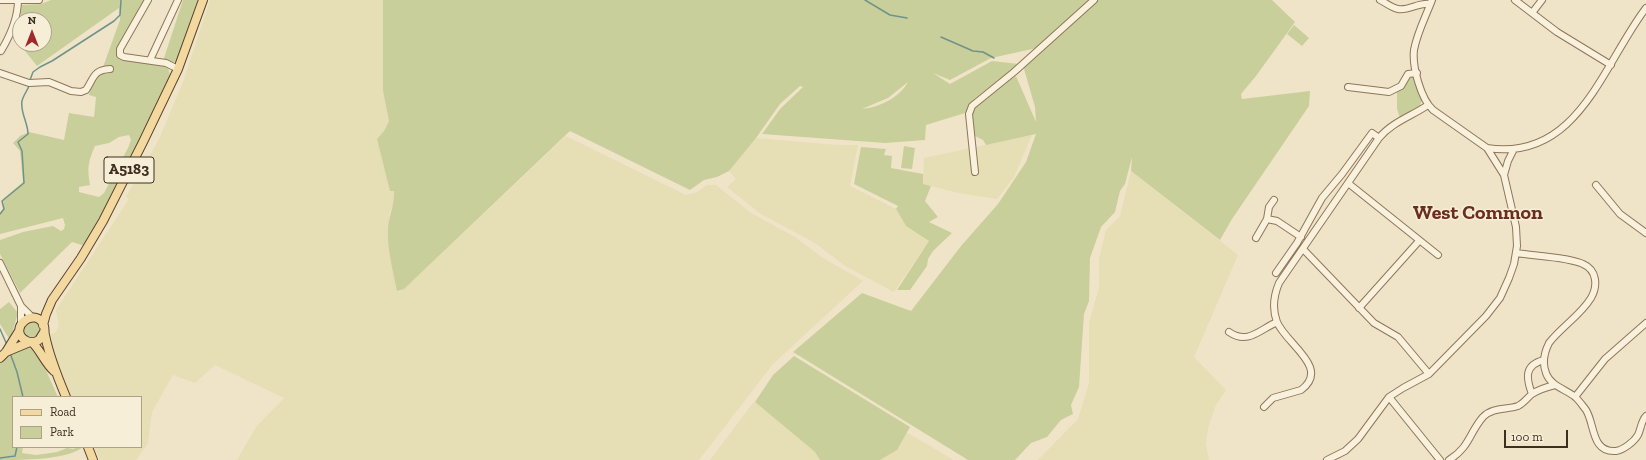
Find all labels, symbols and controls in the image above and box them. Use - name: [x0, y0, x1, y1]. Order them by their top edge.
- north arrow: [12, 12, 52, 52]
- text: N: [28, 14, 36, 27]
- road number: A5183: [104, 157, 154, 183]
- district label: West Common: [1413, 201, 1543, 225]
- legend: [12, 396, 142, 448]
- text: Road: [50, 405, 76, 419]
- scale bar: [1506, 422, 1570, 448]
- text: Park: [50, 425, 74, 439]
- text: 100 m: [1511, 430, 1543, 444]

